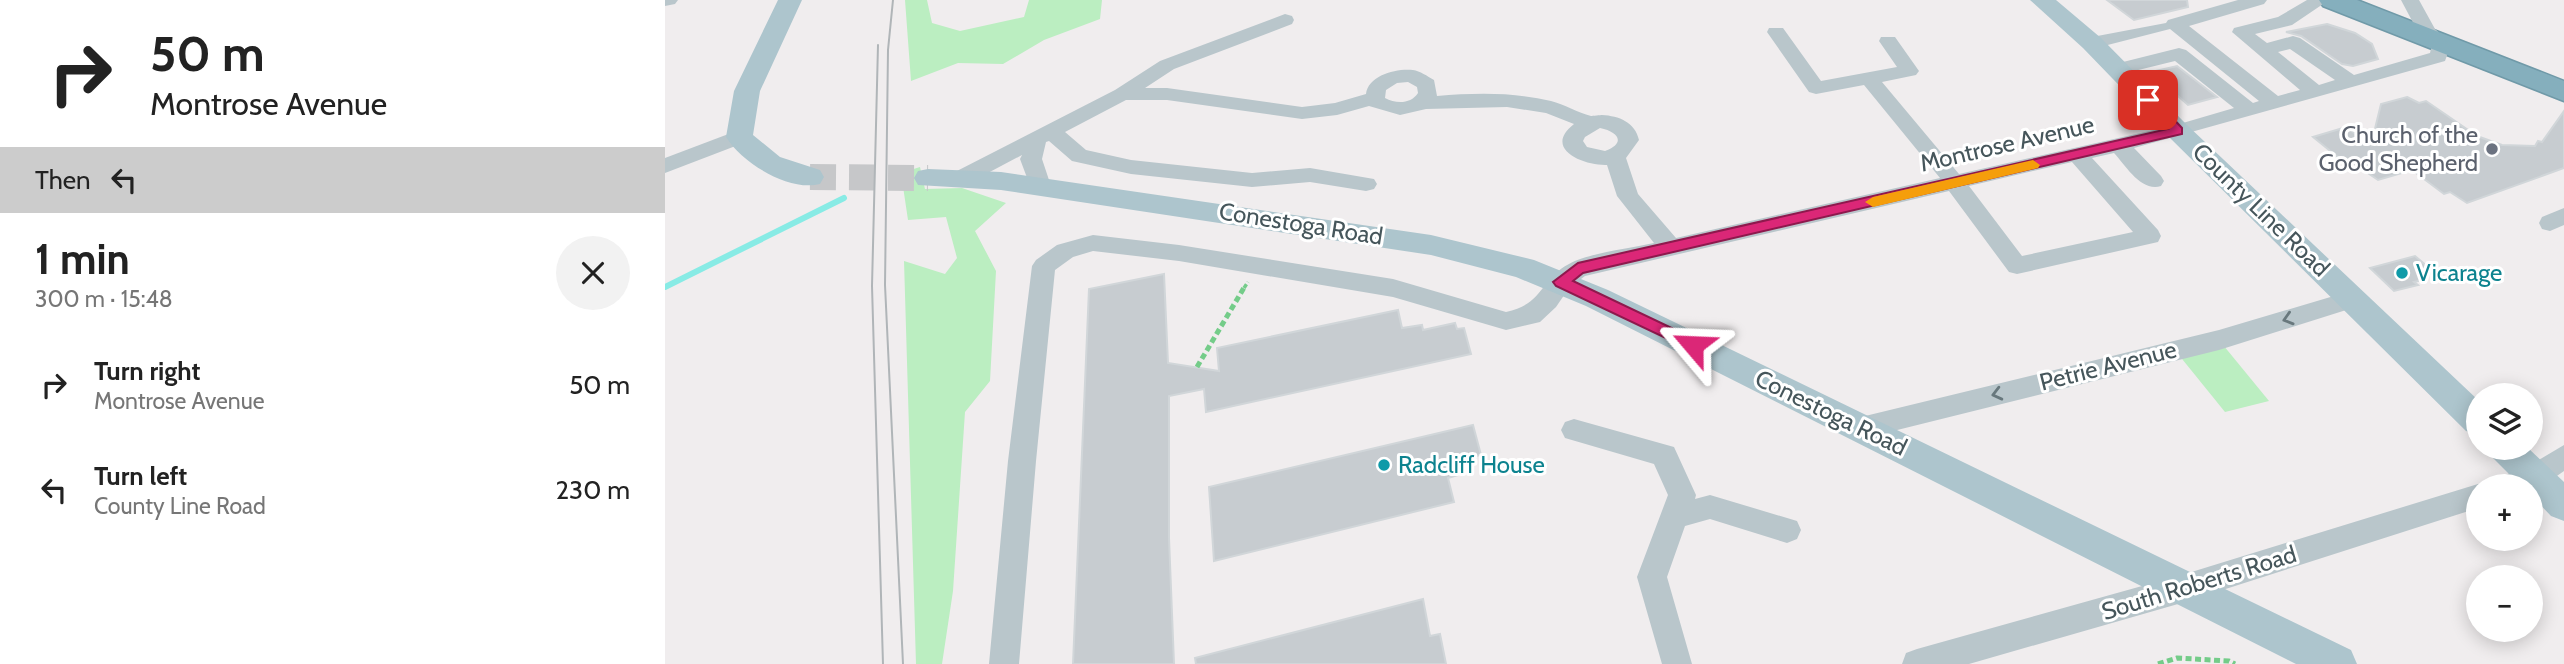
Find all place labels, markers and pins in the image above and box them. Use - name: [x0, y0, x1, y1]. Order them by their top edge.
- pin: [2118, 70, 2178, 130]
- place label: Church of the Good Shepherd: [2318, 120, 2478, 177]
- marker: Church of the Good Shepherd: [2484, 141, 2500, 157]
- place label: Vicarage: [2416, 258, 2502, 287]
- marker: Vicarage: [2394, 265, 2410, 281]
- place label: Radcliff House: [1398, 450, 1545, 479]
- marker: Radcliff House: [1376, 457, 1392, 473]

